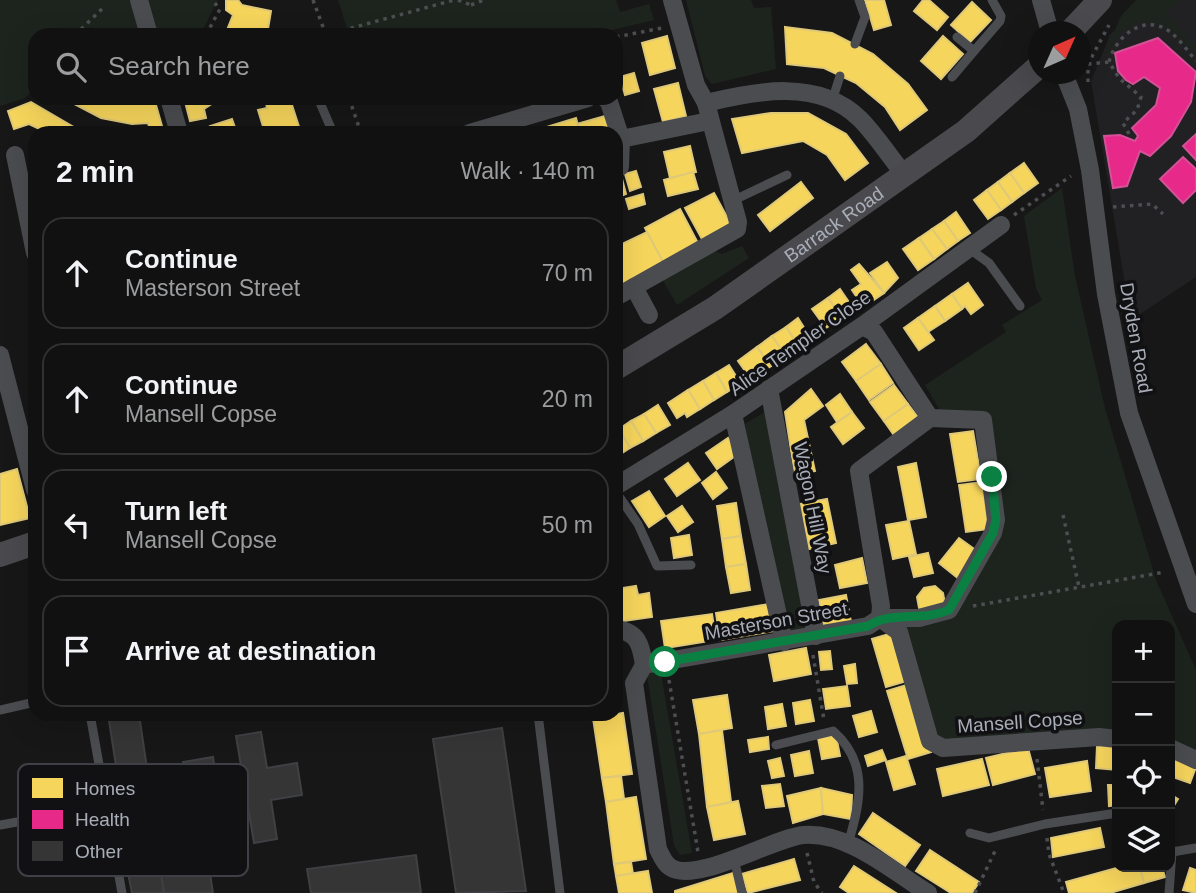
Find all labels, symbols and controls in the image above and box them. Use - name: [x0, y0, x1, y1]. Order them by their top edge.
- north arrow: [1028, 21, 1091, 84]
- search box: [28, 28, 623, 105]
- icon: search: [52, 48, 90, 86]
- text: Search here: [108, 51, 250, 81]
- text: 2 min: [56, 155, 134, 188]
- text: Walk · 140 m: [460, 158, 595, 184]
- street label: Barrack Road: [780, 182, 887, 266]
- text: Continue: [125, 244, 238, 274]
- icon: ahead: [58, 254, 96, 292]
- text: 70 m: [542, 260, 593, 286]
- text: Masterson Street: [125, 275, 300, 301]
- street label: Dryden Road: [1116, 281, 1156, 395]
- street label: Alice Templer Close: [725, 286, 875, 400]
- text: Continue: [125, 370, 238, 400]
- icon: ahead: [58, 380, 96, 418]
- text: 20 m: [542, 386, 593, 412]
- text: Mansell Copse: [125, 401, 277, 427]
- street label: Wagon Hill Way: [790, 440, 836, 576]
- route end: [976, 461, 1007, 492]
- text: Turn left: [125, 496, 227, 526]
- icon: left: [58, 506, 96, 544]
- text: 50 m: [542, 512, 593, 538]
- text: Mansell Copse: [125, 527, 277, 553]
- street label: Masterson Street: [703, 598, 850, 644]
- map controls: [1112, 620, 1175, 872]
- button: +: [1112, 620, 1175, 683]
- icon: arrive: [58, 632, 96, 670]
- text: Arrive at destination: [125, 636, 376, 666]
- route start: [649, 646, 680, 677]
- button: −: [1112, 683, 1175, 746]
- street label: Mansell Copse: [957, 707, 1083, 737]
- button: locate: [1112, 746, 1175, 809]
- legend: [18, 764, 248, 876]
- text: Homes: [75, 778, 135, 799]
- text: Health: [75, 809, 130, 830]
- button: layers: [1112, 809, 1175, 872]
- text: Other: [75, 841, 123, 862]

